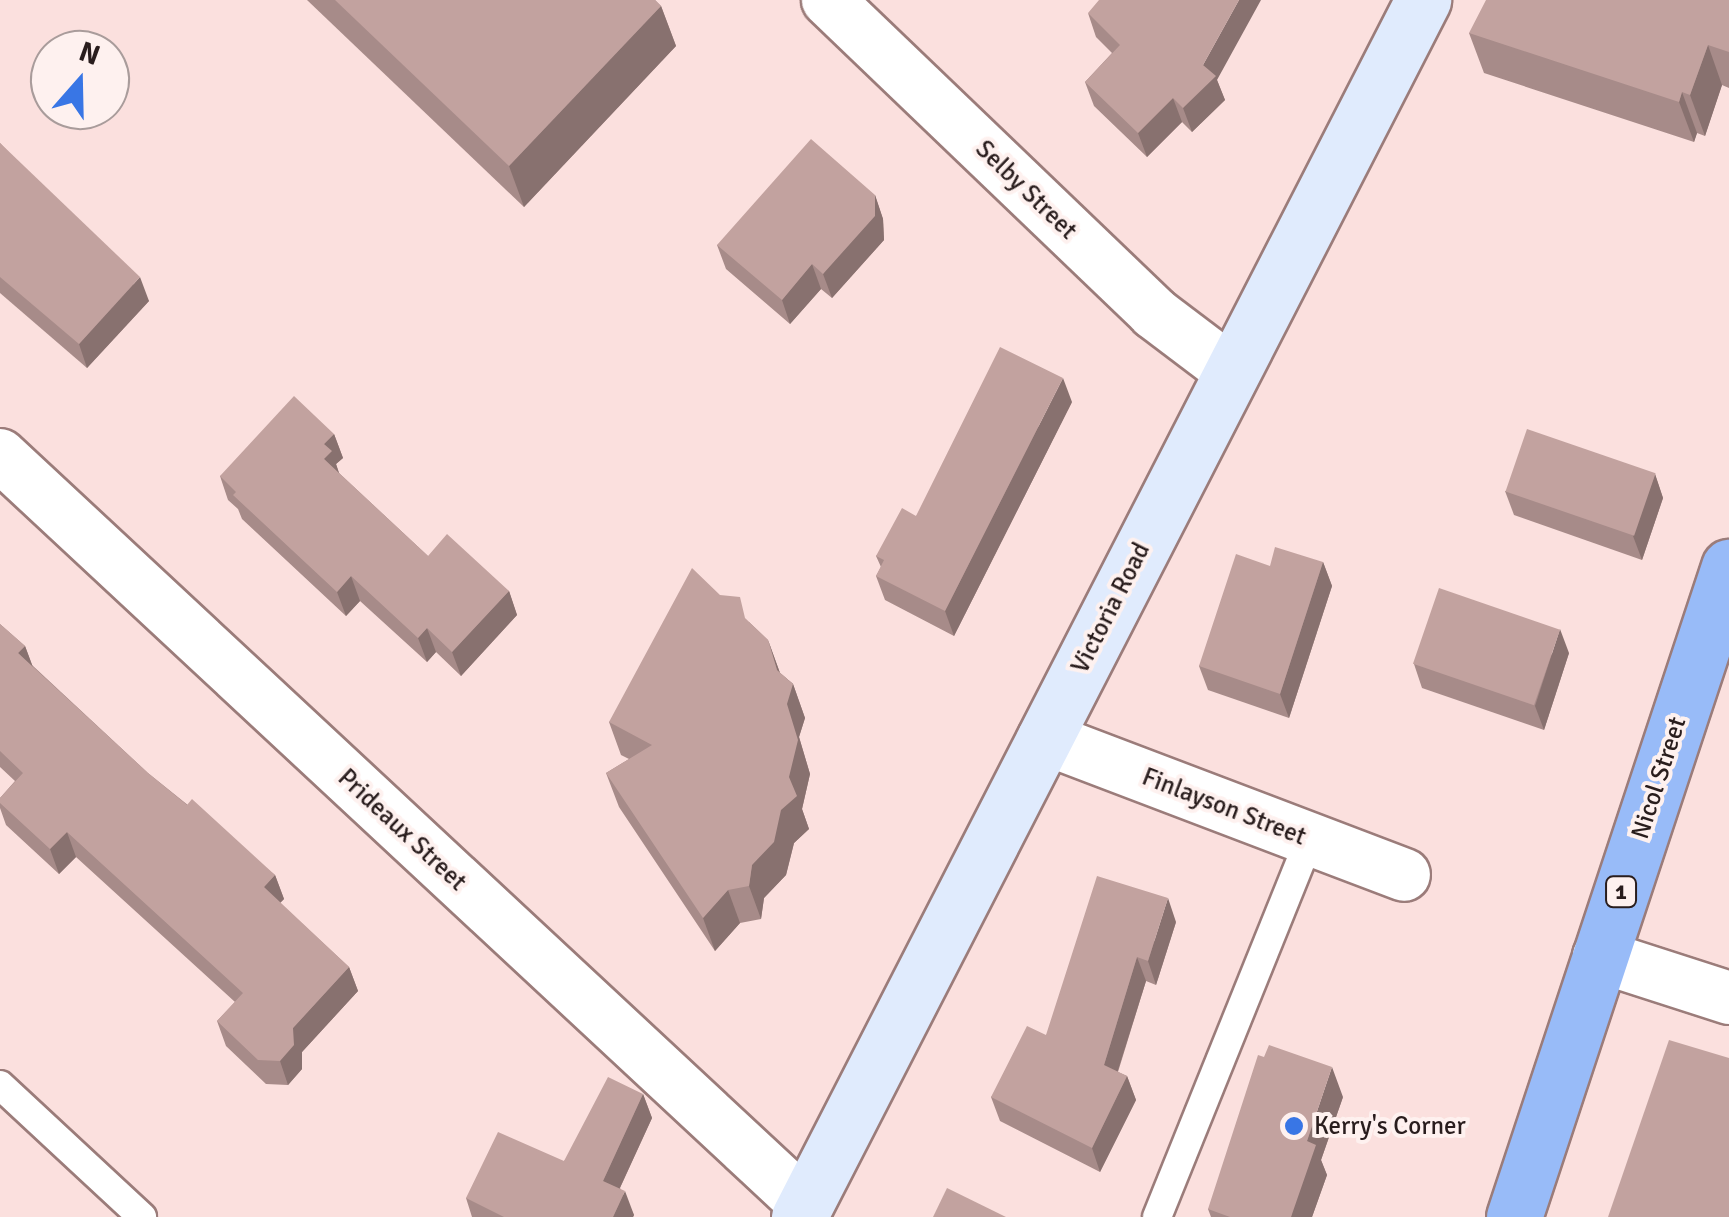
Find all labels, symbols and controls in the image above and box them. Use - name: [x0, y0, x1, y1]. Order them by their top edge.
- north arrow: [30, 30, 130, 130]
- text: N: [75, 34, 105, 73]
- street label: Selby Street: [969, 134, 1083, 246]
- street label: Victoria Road: [1065, 538, 1157, 678]
- street label: Nicol Street: [1625, 713, 1693, 843]
- street label: Finlayson Street: [1138, 762, 1310, 852]
- street label: Prideaux Street: [332, 763, 472, 897]
- road number: 1: [1604, 875, 1638, 909]
- place label: Kerry's Corner: [1314, 1111, 1466, 1141]
- marker: Kerry's Corner: [1283, 1115, 1305, 1137]

